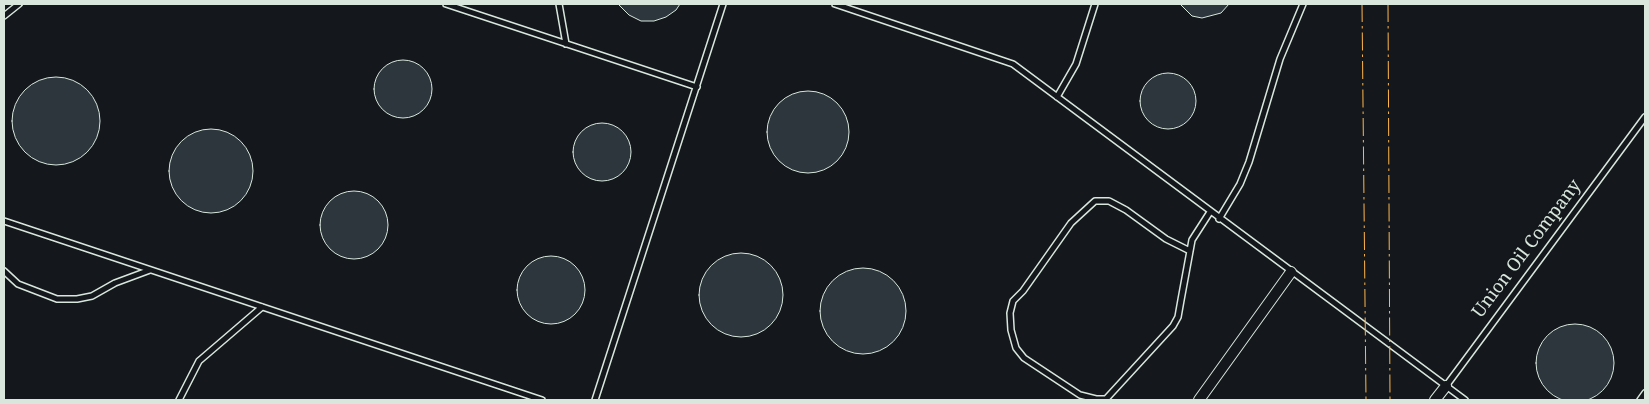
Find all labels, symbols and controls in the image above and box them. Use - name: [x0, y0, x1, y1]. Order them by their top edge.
- street label: Union Oil Company: [1468, 176, 1586, 322]

